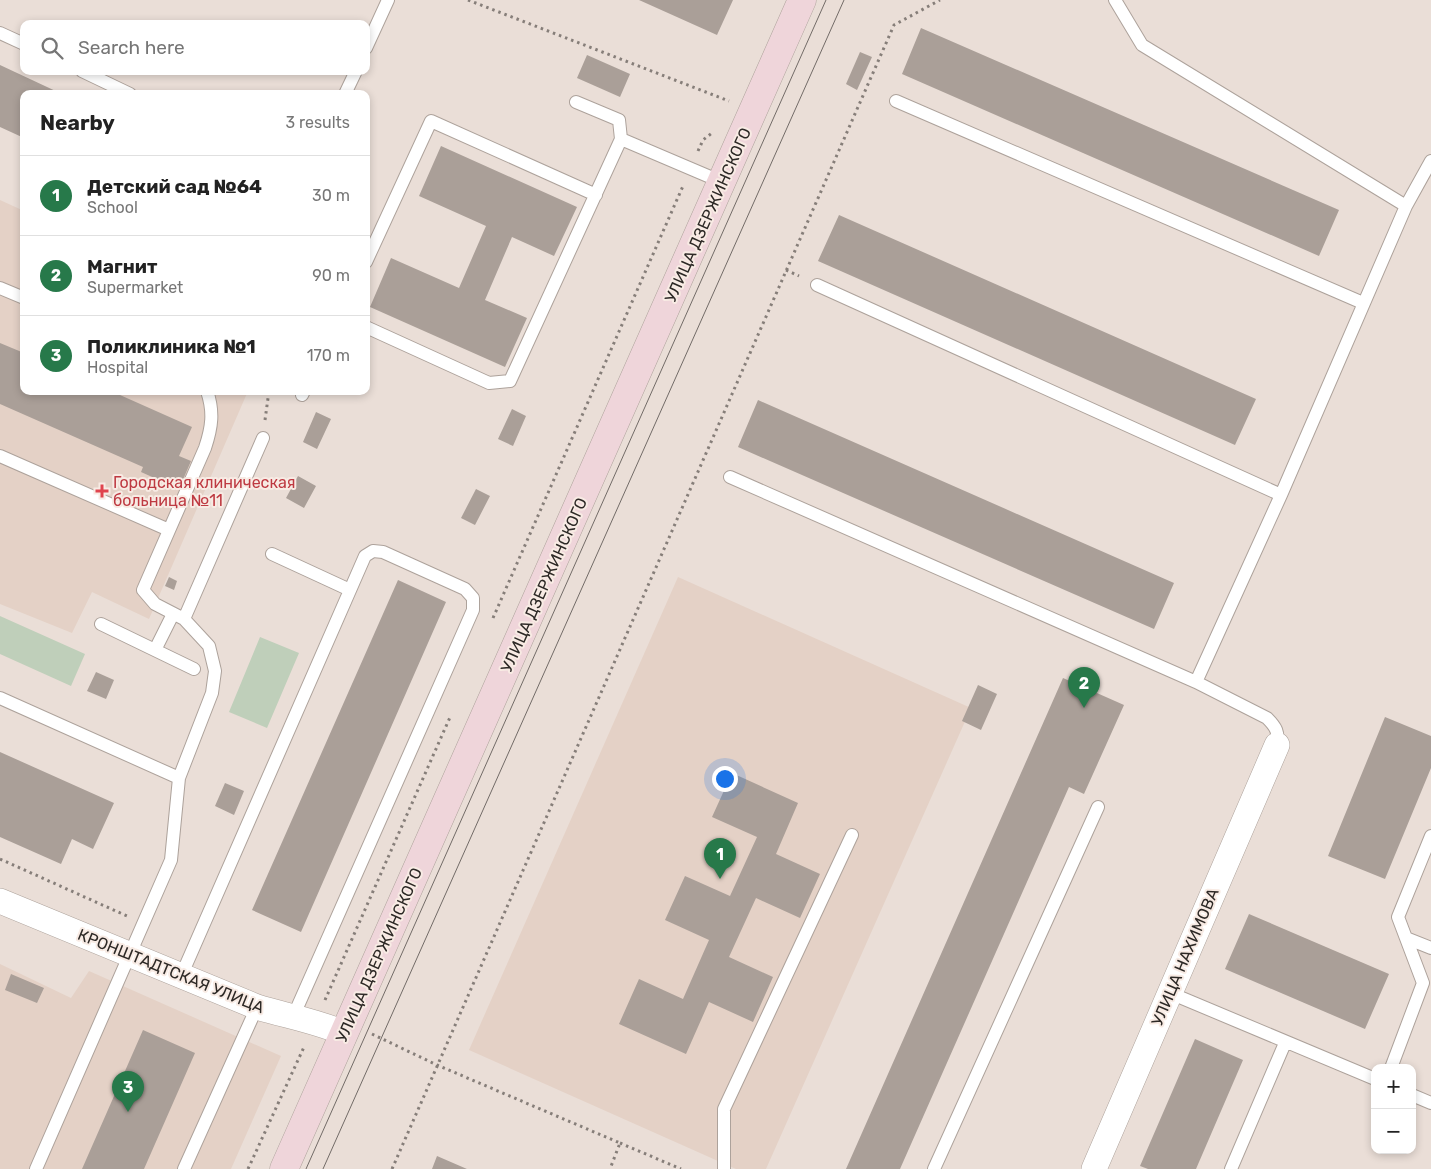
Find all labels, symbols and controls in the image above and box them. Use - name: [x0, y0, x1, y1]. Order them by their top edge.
- search box: [20, 20, 370, 75]
- icon: search: [38, 34, 66, 62]
- text: Search here: [78, 36, 185, 59]
- text: Nearby: [40, 110, 115, 135]
- text: 3 results: [285, 113, 350, 132]
- street label: УЛИЦА ДЗЕРЖИНСКОГО: [661, 125, 755, 305]
- text: Детский сад №64: [87, 175, 262, 198]
- text: 1: [52, 186, 60, 205]
- text: 30 m: [312, 186, 350, 205]
- text: School: [87, 198, 138, 217]
- text: Магнит: [87, 255, 157, 278]
- text: 2: [51, 266, 61, 285]
- text: 90 m: [312, 266, 350, 285]
- text: Supermarket: [87, 278, 183, 297]
- text: Поликлиника №1: [87, 335, 256, 358]
- text: 3: [51, 346, 61, 365]
- text: 170 m: [307, 346, 350, 365]
- text: Hospital: [87, 358, 148, 377]
- place label: Городская клиническая больница №11: [113, 473, 296, 510]
- marker: Городская клиническая больница №11: [95, 484, 109, 498]
- street label: УЛИЦА ДЗЕРЖИНСКОГО: [497, 495, 591, 675]
- pin: 2: [1068, 667, 1100, 708]
- your location: [712, 766, 738, 792]
- pin: 1: [704, 838, 736, 879]
- street label: УЛИЦА ДЗЕРЖИНСКОГО: [332, 865, 426, 1045]
- street label: УЛИЦА НАХИМОВА: [1147, 885, 1223, 1029]
- street label: КРОНШТАДТСКАЯ УЛИЦА: [75, 925, 267, 1017]
- map controls: [1371, 1064, 1416, 1154]
- button: +: [1371, 1064, 1416, 1109]
- pin: 3: [112, 1071, 144, 1112]
- button: −: [1371, 1109, 1416, 1154]

